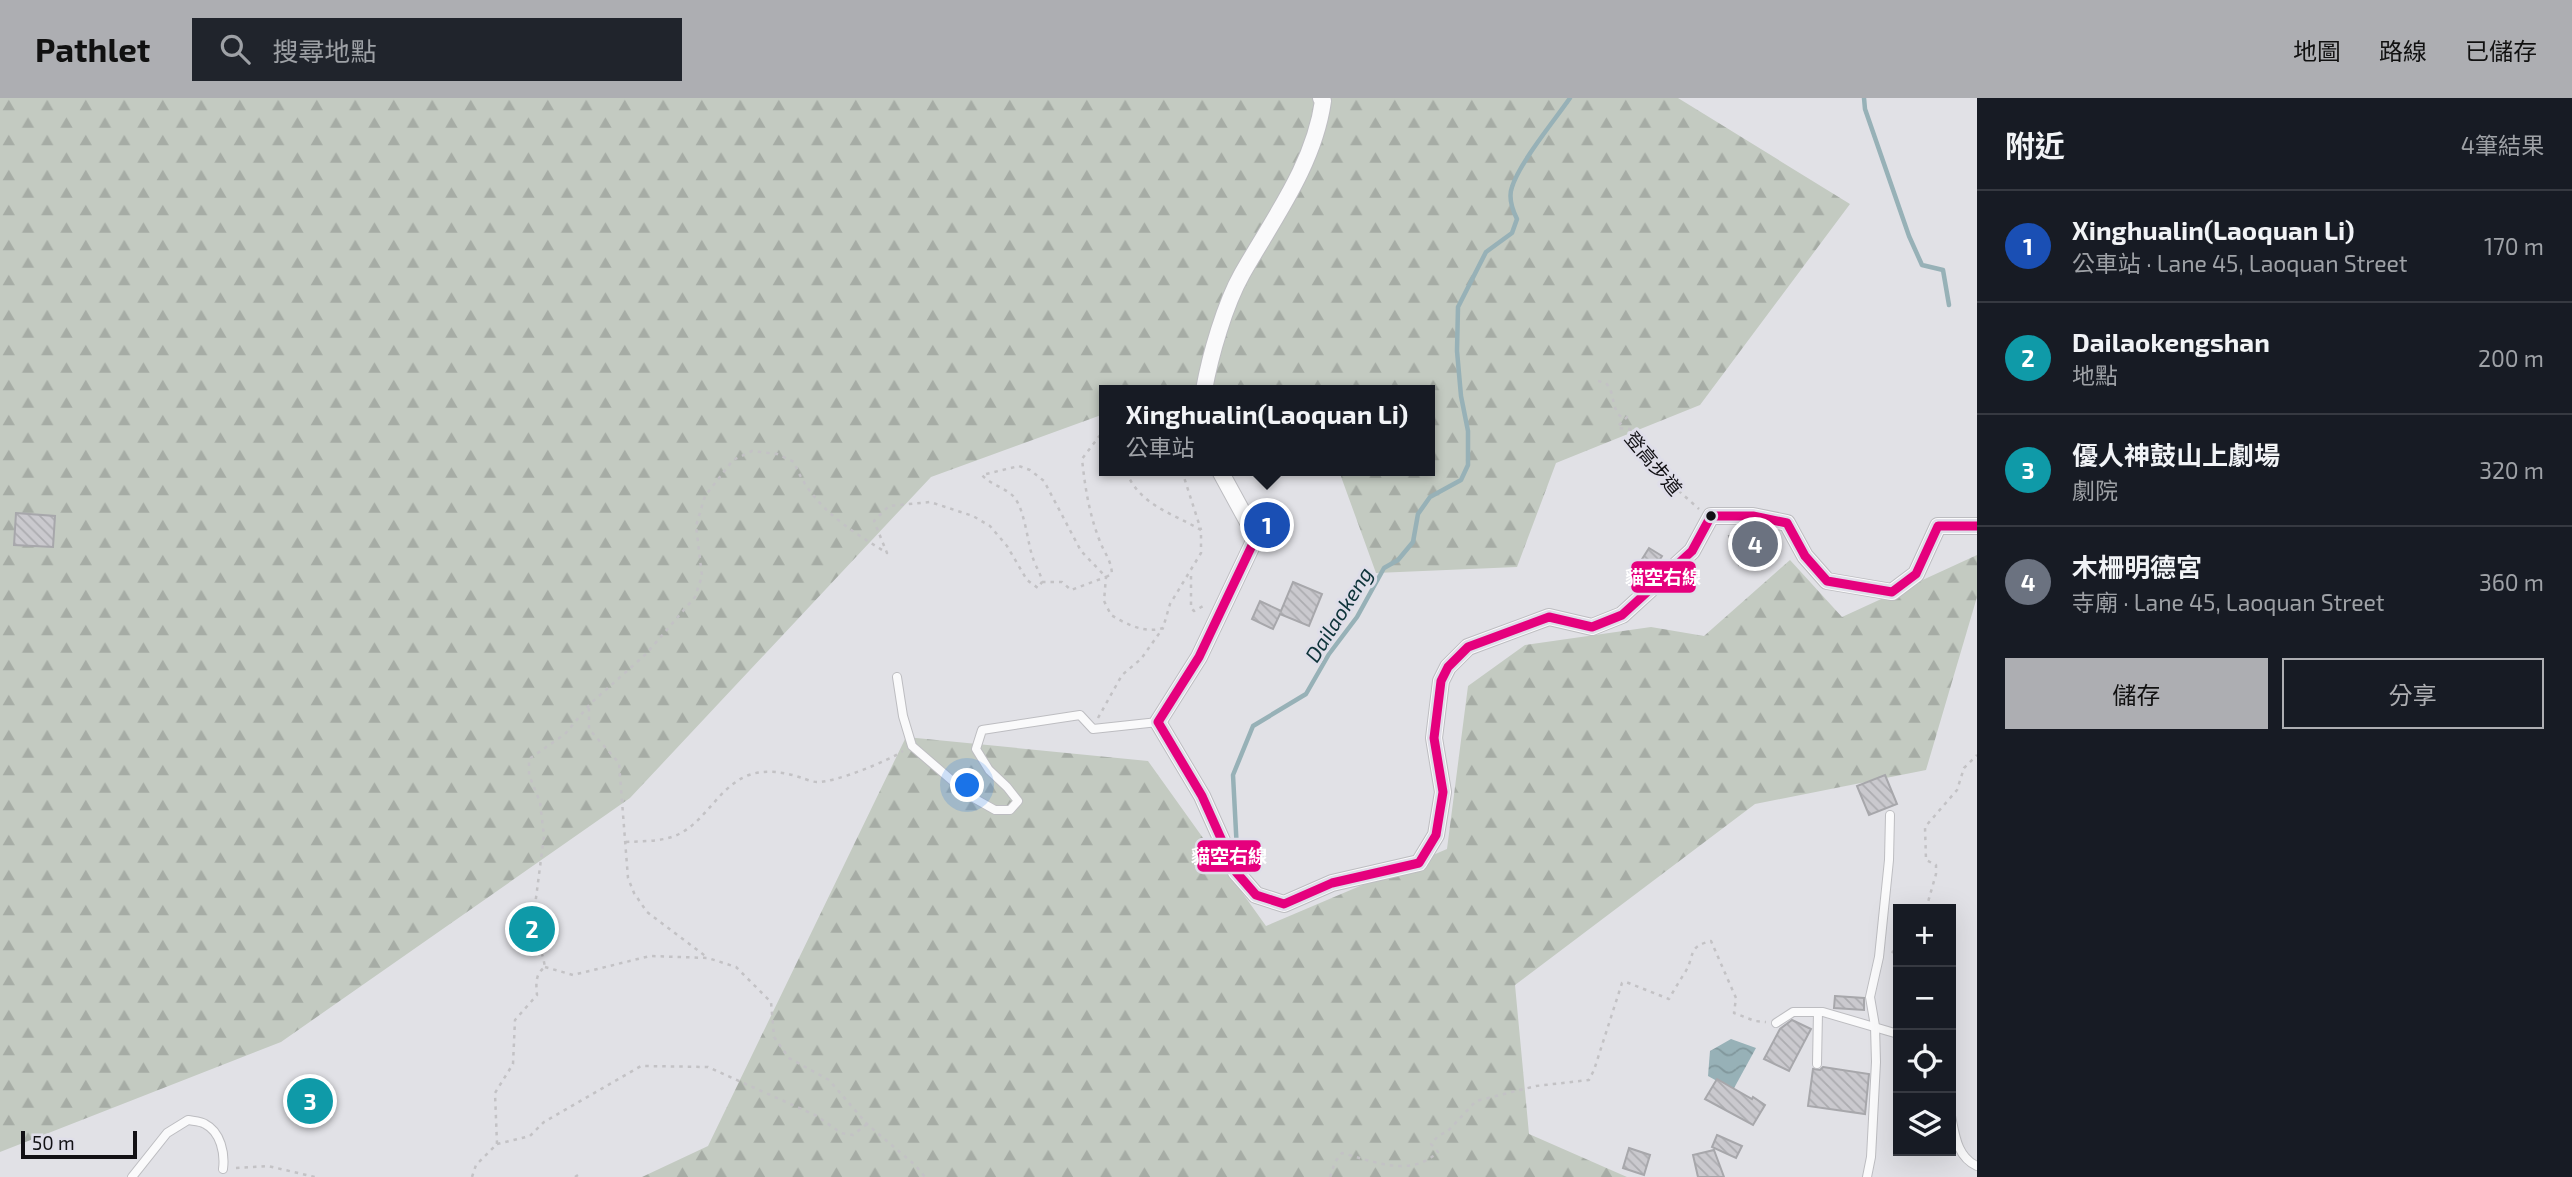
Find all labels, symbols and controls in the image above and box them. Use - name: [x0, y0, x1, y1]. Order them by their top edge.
- search box: [192, 18, 682, 81]
- text: Pathlet: [35, 29, 150, 69]
- icon: search: [216, 30, 254, 68]
- text: 搜尋地點: [272, 35, 376, 66]
- text: 地圖: [2293, 36, 2341, 65]
- text: 路線: [2379, 36, 2427, 65]
- text: 已儲存: [2465, 36, 2537, 65]
- text: 附近: [2005, 127, 2065, 163]
- text: 4筆結果: [2461, 131, 2544, 159]
- text: Xinghualin(Laoquan Li): [2072, 214, 2354, 245]
- text: 1: [2023, 232, 2033, 260]
- text: 170 m: [2484, 232, 2544, 260]
- text: 公車站 · Lane 45, Laoquan Street: [2072, 249, 2408, 277]
- text: Dailaokengshan: [2072, 326, 2270, 357]
- text: 2: [2021, 344, 2035, 372]
- text: 200 m: [2478, 344, 2544, 372]
- text: 地點: [2072, 361, 2118, 389]
- popup: [1099, 385, 1435, 476]
- text: Xinghualin(Laoquan Li): [1126, 398, 1408, 429]
- street label: 登高步道: [1621, 426, 1687, 500]
- text: 公車站: [1126, 433, 1195, 461]
- text: 優人神鼓山上劇場: [2072, 439, 2280, 470]
- text: 3: [2021, 456, 2035, 484]
- text: 320 m: [2479, 456, 2544, 484]
- text: 劇院: [2072, 476, 2118, 504]
- pin: 1: [1244, 499, 1290, 551]
- unlabelled marker: [1704, 509, 1718, 523]
- pin: 4: [1732, 518, 1778, 570]
- text: 木柵明德宮: [2072, 551, 2202, 582]
- line badge: 貓空右線: [1630, 560, 1697, 594]
- water label: Dailaokeng: [1299, 562, 1377, 666]
- text: 貓空右線: [1625, 565, 1701, 588]
- text: 4: [2021, 568, 2035, 596]
- text: 360 m: [2479, 568, 2544, 596]
- text: 寺廟 · Lane 45, Laoquan Street: [2072, 588, 2385, 616]
- button: 儲存: [2005, 658, 2268, 729]
- button: 分享: [2282, 658, 2544, 729]
- your location: [950, 768, 984, 802]
- line badge: 貓空右線: [1196, 839, 1262, 873]
- text: 貓空右線: [1191, 844, 1267, 867]
- pin: 2: [509, 903, 555, 955]
- map controls: [1893, 904, 1956, 1156]
- button: +: [1893, 904, 1956, 967]
- button: −: [1893, 967, 1956, 1030]
- button: locate: [1893, 1030, 1956, 1093]
- pin: 3: [287, 1075, 333, 1127]
- button: layers: [1893, 1093, 1956, 1156]
- scale bar: [21, 1128, 136, 1160]
- text: 50 m: [32, 1131, 75, 1154]

